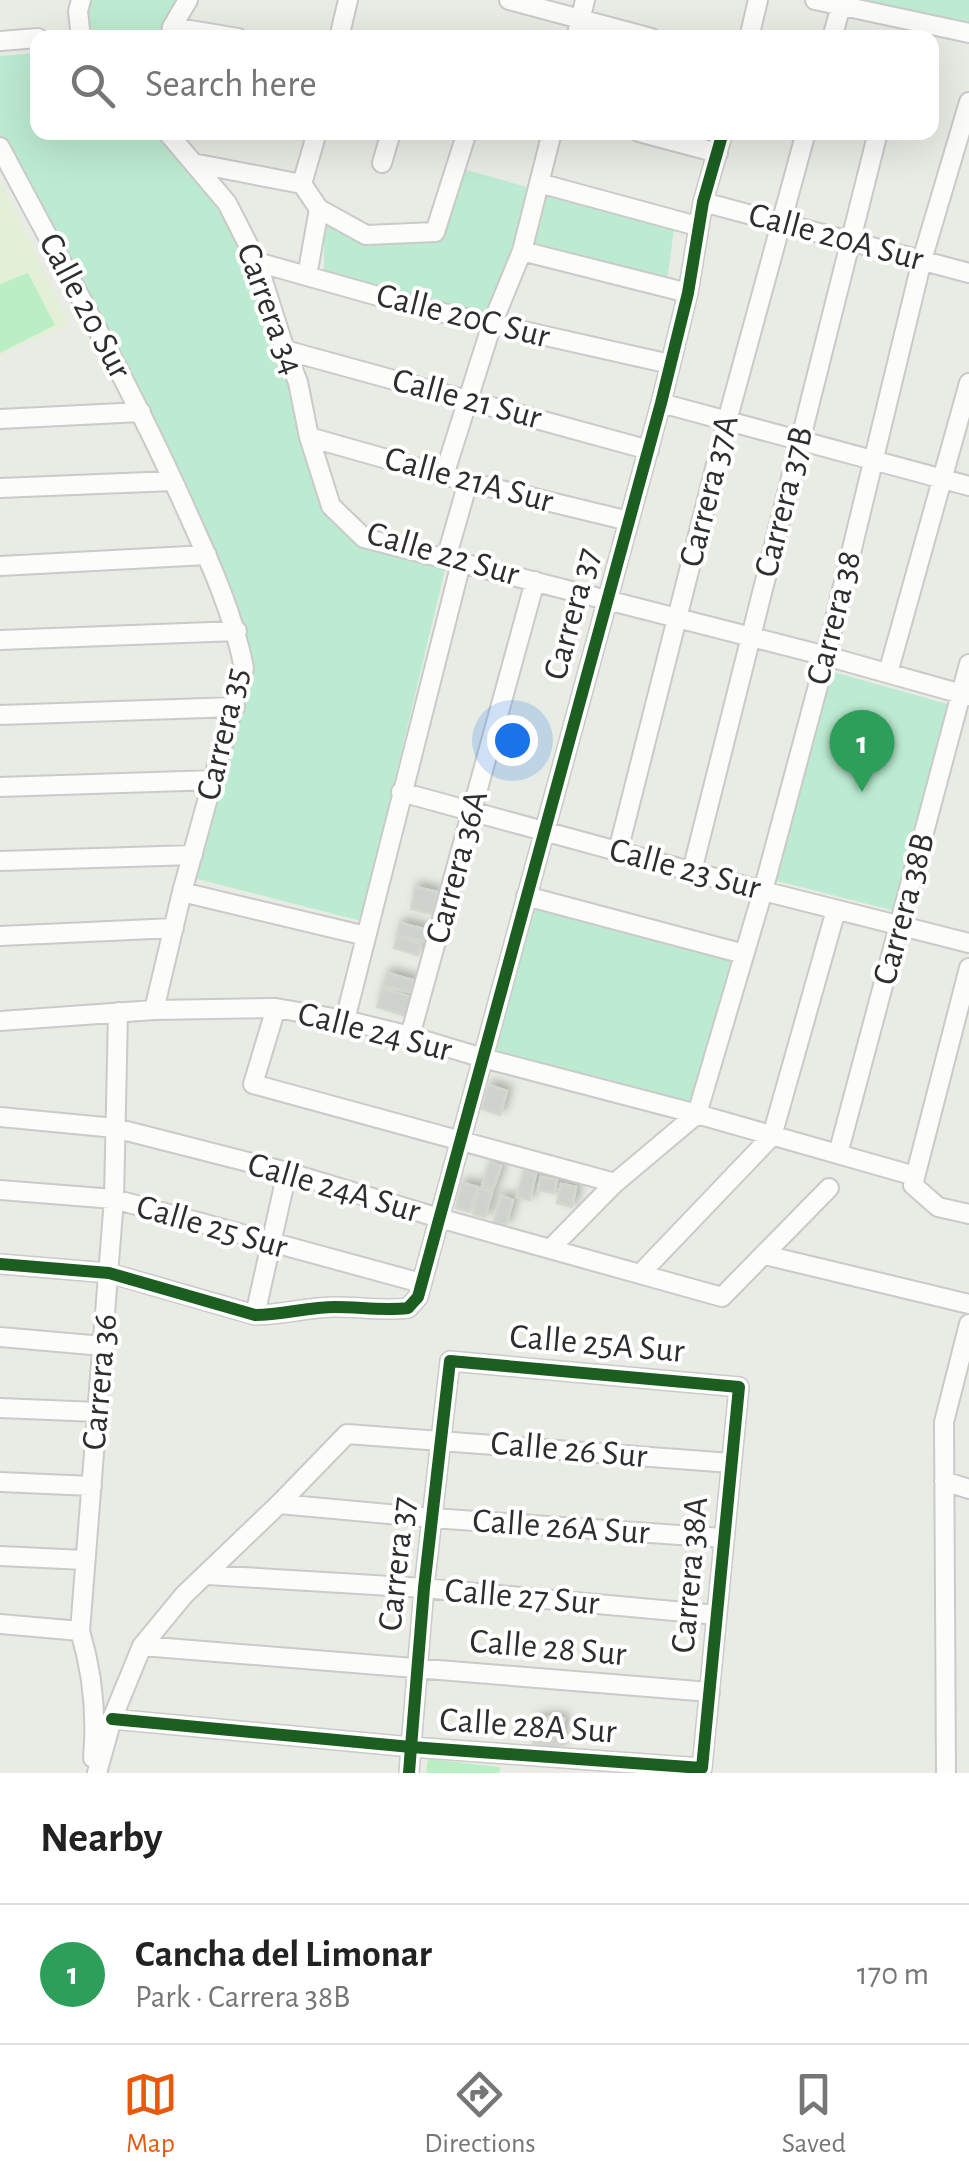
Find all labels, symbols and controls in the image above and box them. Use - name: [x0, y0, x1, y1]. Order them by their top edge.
- search box: [30, 30, 939, 140]
- icon: search: [65, 58, 120, 113]
- text: Search here: [145, 66, 317, 104]
- street label: Calle 20A Sur: [745, 197, 928, 277]
- street label: Calle 20 Sur: [32, 228, 138, 385]
- street label: Carrera 34: [230, 239, 310, 379]
- street label: Calle 20C Sur: [373, 278, 554, 355]
- street label: Calle 21 Sur: [389, 362, 546, 436]
- street label: Carrera 37A: [673, 412, 745, 570]
- street label: Carrera 37B: [748, 423, 820, 581]
- street label: Calle 21A Sur: [381, 441, 558, 519]
- street label: Calle 22 Sur: [363, 516, 524, 593]
- street label: Carrera 37: [538, 544, 606, 684]
- street label: Carrera 38: [800, 547, 868, 689]
- street label: Carrera 35: [191, 664, 255, 804]
- pin: 1: [830, 710, 894, 792]
- your location: [487, 715, 538, 766]
- street label: Carrera 36A: [420, 787, 494, 947]
- street label: Carrera 38B: [867, 829, 941, 989]
- street label: Calle 23 Sur: [606, 832, 765, 906]
- street label: Calle 24 Sur: [294, 996, 456, 1068]
- street label: Calle 24A Sur: [244, 1147, 425, 1229]
- street label: Calle 25 Sur: [133, 1189, 292, 1265]
- street label: Carrera 36: [77, 1312, 123, 1452]
- street label: Calle 25A Sur: [508, 1319, 687, 1369]
- street label: Calle 26 Sur: [489, 1426, 649, 1474]
- street label: Carrera 37: [373, 1495, 421, 1633]
- street label: Carrera 38A: [666, 1495, 714, 1655]
- street label: Calle 26A Sur: [471, 1503, 651, 1551]
- street label: Calle 27 Sur: [443, 1573, 602, 1621]
- street label: Calle 28 Sur: [468, 1624, 629, 1672]
- street label: Calle 28A Sur: [438, 1702, 618, 1750]
- text: Nearby: [40, 1817, 163, 1859]
- text: Cancha del Limonar: [135, 1936, 432, 1974]
- text: 1: [67, 1958, 78, 1990]
- text: 170 m: [857, 1958, 929, 1990]
- text: Park · Carrera 38B: [135, 1981, 350, 2013]
- tab: Map: [123, 2067, 178, 2161]
- tab: Directions: [424, 2067, 536, 2161]
- tab: Saved: [782, 2067, 846, 2161]

